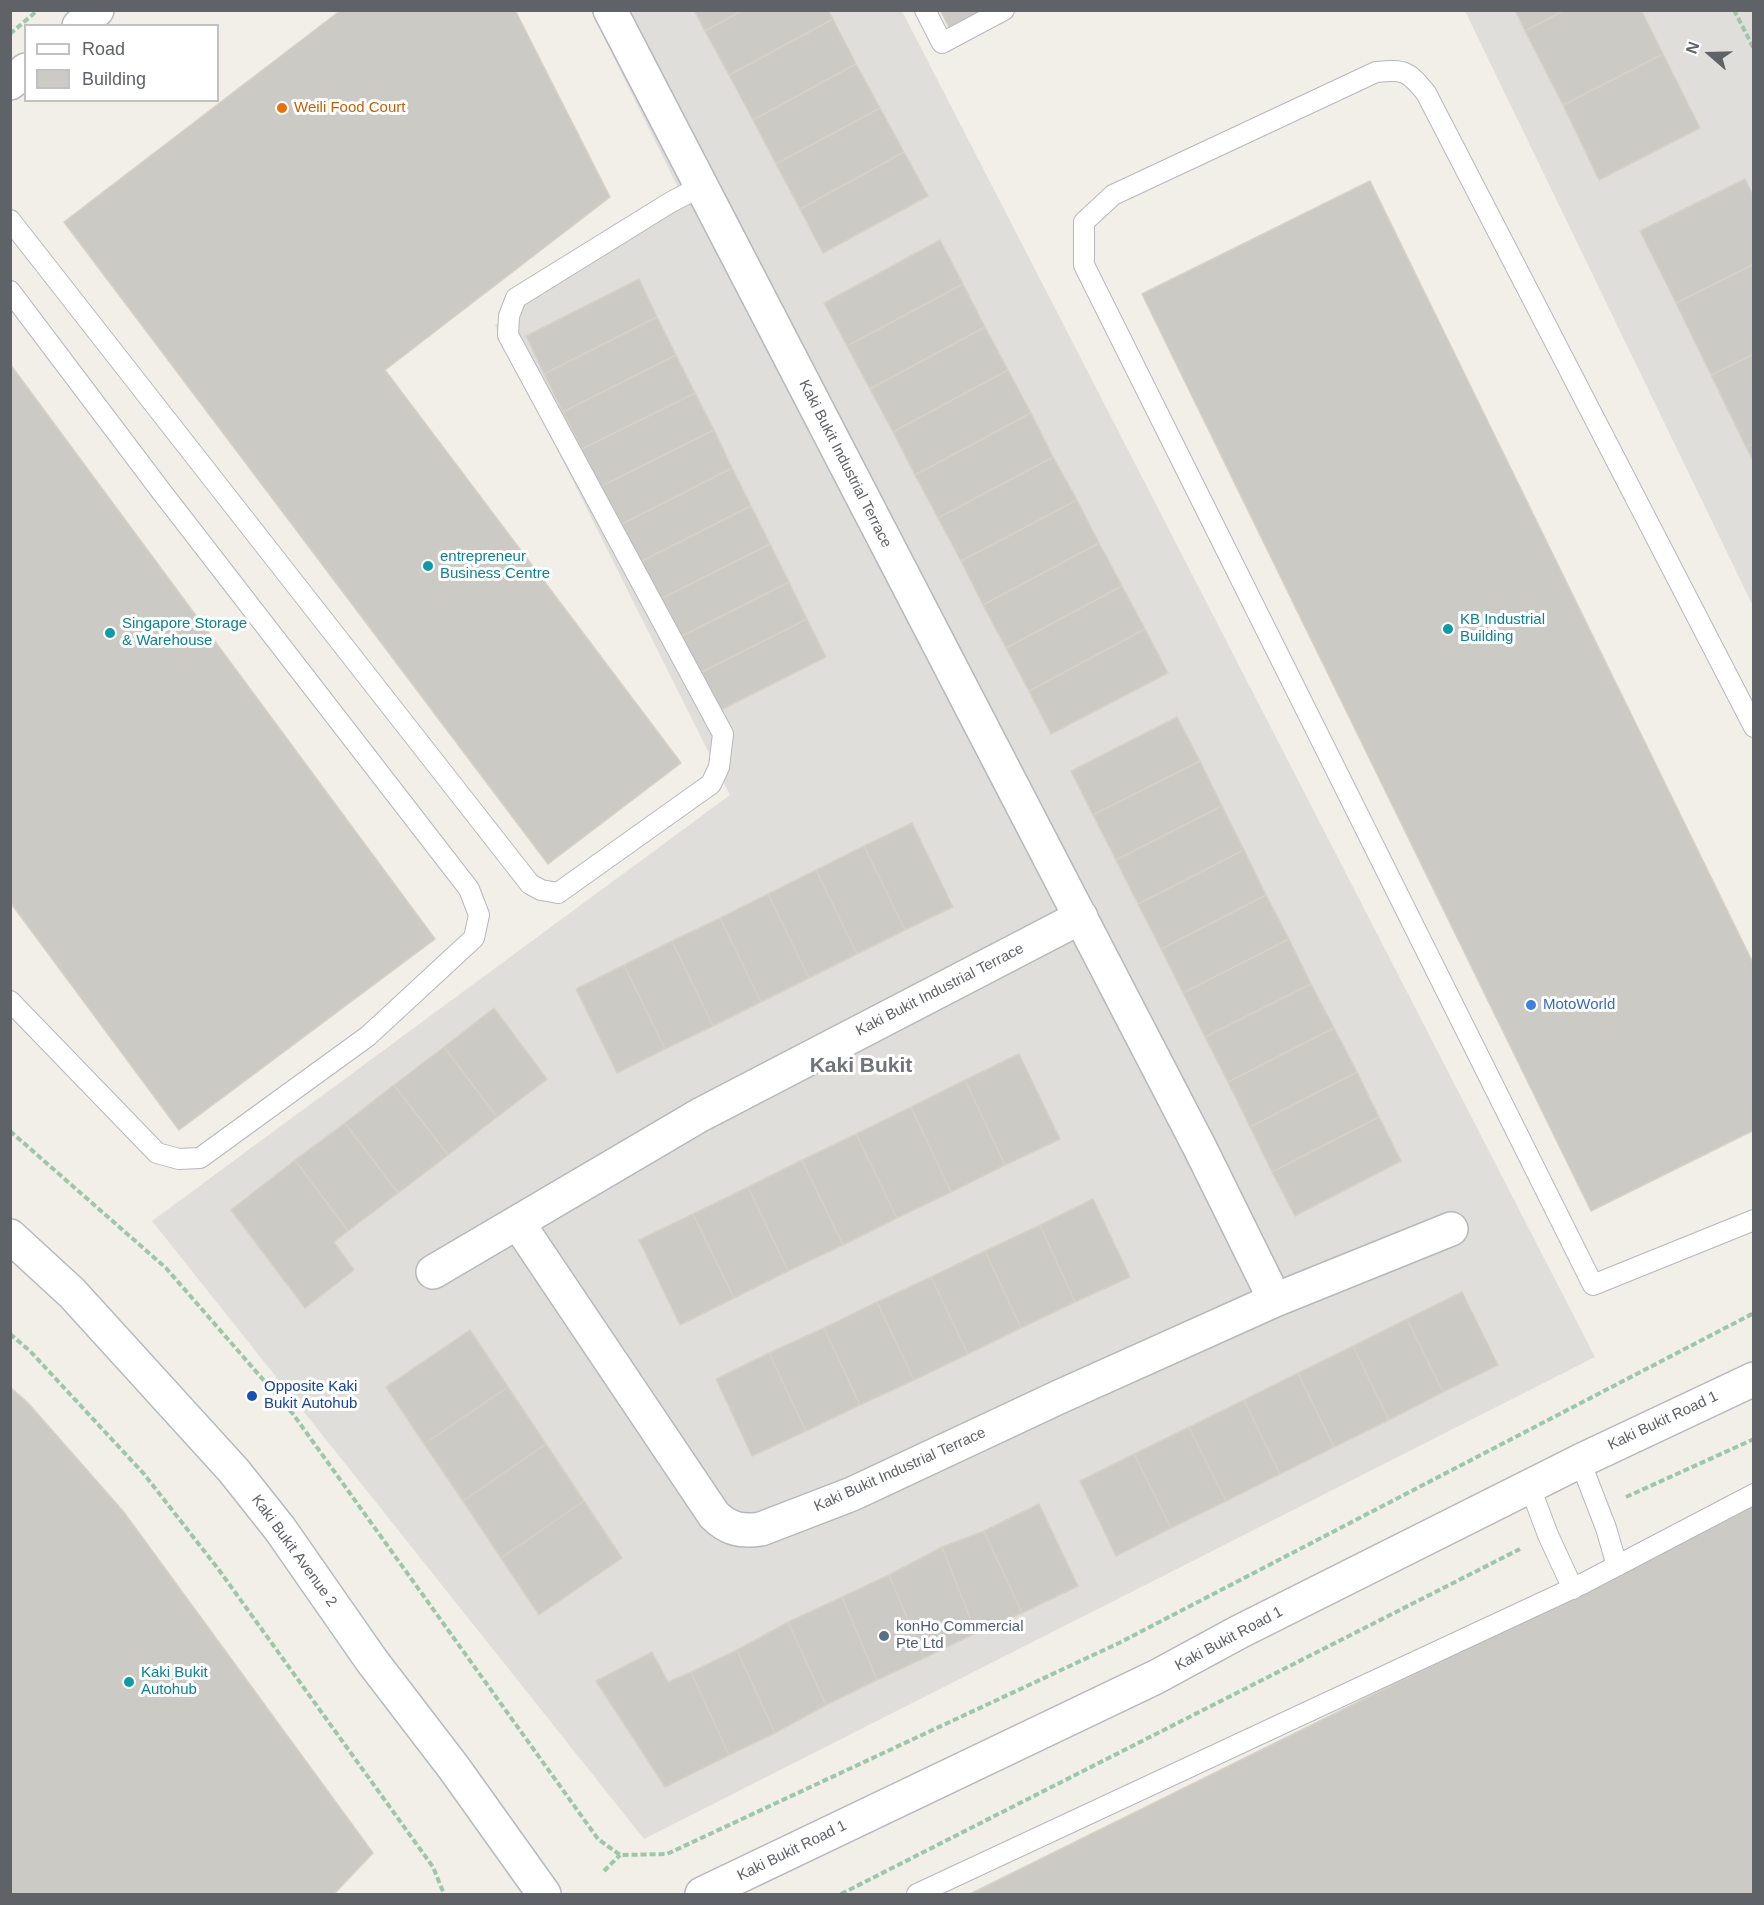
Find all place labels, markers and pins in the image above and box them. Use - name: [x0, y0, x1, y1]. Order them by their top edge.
- place label: Weili Food Court: [294, 99, 405, 117]
- marker: Weili Food Court: [275, 101, 289, 115]
- place label: entrepreneur Business Centre: [440, 548, 550, 583]
- marker: entrepreneur Business Centre: [421, 559, 435, 573]
- place label: KB Industrial Building: [1460, 611, 1545, 646]
- place label: Singapore Storage & Warehouse: [122, 615, 247, 650]
- marker: KB Industrial Building: [1441, 622, 1455, 636]
- marker: Singapore Storage & Warehouse: [103, 626, 117, 640]
- place label: MotoWorld: [1543, 996, 1615, 1014]
- marker: MotoWorld: [1524, 998, 1538, 1012]
- place label: Opposite Kaki Bukit Autohub: [264, 1378, 357, 1413]
- marker: Opposite Kaki Bukit Autohub: [245, 1389, 259, 1403]
- place label: konHo Commercial Pte Ltd: [896, 1618, 1024, 1653]
- marker: konHo Commercial Pte Ltd: [877, 1629, 891, 1643]
- place label: Kaki Bukit Autohub: [141, 1664, 208, 1699]
- marker: Kaki Bukit Autohub: [122, 1675, 136, 1689]

